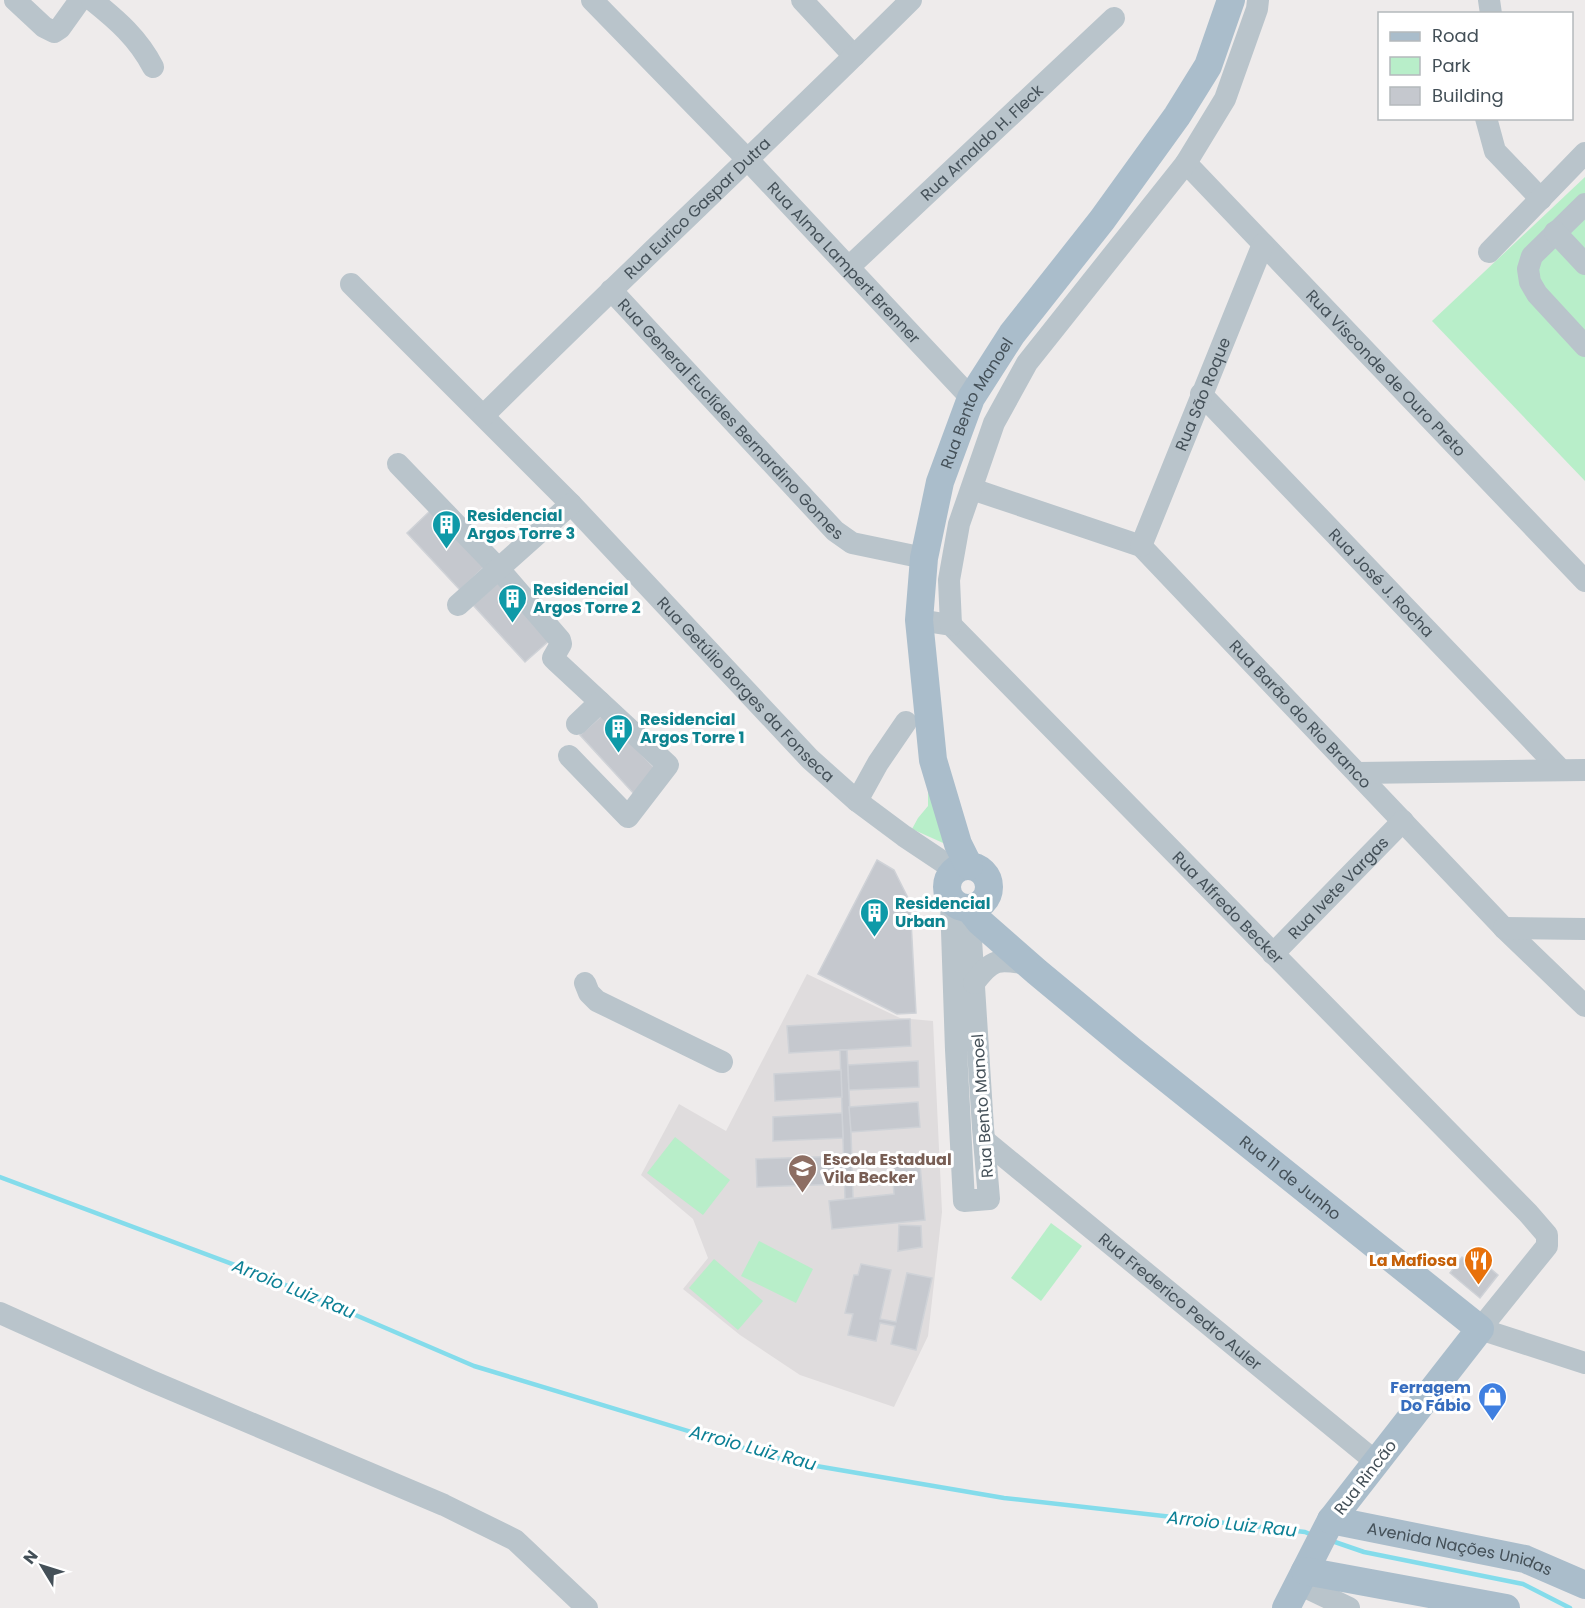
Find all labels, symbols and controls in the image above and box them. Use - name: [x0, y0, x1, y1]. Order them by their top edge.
- legend: [1378, 12, 1573, 120]
- text: Road: [1432, 23, 1479, 48]
- text: Park: [1432, 53, 1471, 78]
- street label: Rua Arnaldo H. Fleck: [915, 79, 1049, 206]
- text: Building: [1432, 83, 1504, 108]
- street label: Rua Eurico Gaspar Dutra: [619, 132, 776, 284]
- street label: Rua Alma Lampert Brenner: [762, 177, 925, 349]
- street label: Rua Visconde de Ouro Preto: [1301, 285, 1471, 462]
- street label: Rua General Euclídes Bernardino Gomes: [612, 294, 848, 545]
- street label: Rua Bento Manoel: [935, 333, 1019, 472]
- street label: Rua São Roque: [1170, 334, 1236, 454]
- place label: Residencial Argos Torre 3: [467, 504, 575, 545]
- building icon: Residencial Argos Torre 3: [430, 508, 462, 550]
- street label: Rua José J. Rocha: [1323, 523, 1439, 643]
- place label: Residencial Argos Torre 2: [533, 578, 641, 619]
- building icon: Residencial Argos Torre 2: [496, 582, 528, 624]
- street label: Rua Getúlio Borges da Fonseca: [651, 592, 840, 788]
- street label: Rua Barão do Rio Branco: [1224, 635, 1377, 794]
- place label: Residencial Argos Torre 1: [640, 708, 745, 749]
- building icon: Residencial Argos Torre 1: [603, 712, 635, 754]
- street label: Rua Ivete Vargas: [1283, 831, 1394, 944]
- street label: Rua Alfredo Becker: [1167, 846, 1288, 969]
- place label: Residencial Urban: [895, 892, 990, 933]
- building icon: Residencial Urban: [858, 896, 890, 938]
- street label: Rua Bento Manoel: [966, 1033, 999, 1179]
- street label: Rua 11 de Junho: [1235, 1130, 1346, 1226]
- place label: Escola Estadual Vila Becker: [823, 1148, 952, 1189]
- school or university icon: Escola Estadual Vila Becker: [786, 1152, 818, 1194]
- street label: Rua Frederico Pedro Auler: [1093, 1228, 1267, 1376]
- restaurant icon: La Mafiosa: [1462, 1244, 1494, 1286]
- place label: La Mafiosa: [1369, 1249, 1457, 1272]
- water label: Arroio Luiz Rau: [228, 1252, 359, 1325]
- place label: Ferragem Do Fábio: [1390, 1376, 1471, 1417]
- shop icon: Ferragem Do Fábio: [1476, 1380, 1508, 1422]
- water label: Arroio Luiz Rau: [686, 1418, 819, 1476]
- street label: Rua Rincão: [1329, 1435, 1402, 1520]
- water label: Arroio Luiz Rau: [1165, 1504, 1298, 1543]
- street label: Avenida Nações Unidas: [1365, 1517, 1556, 1581]
- north arrow: [12, 1536, 72, 1596]
- text: N: [18, 1545, 43, 1569]

